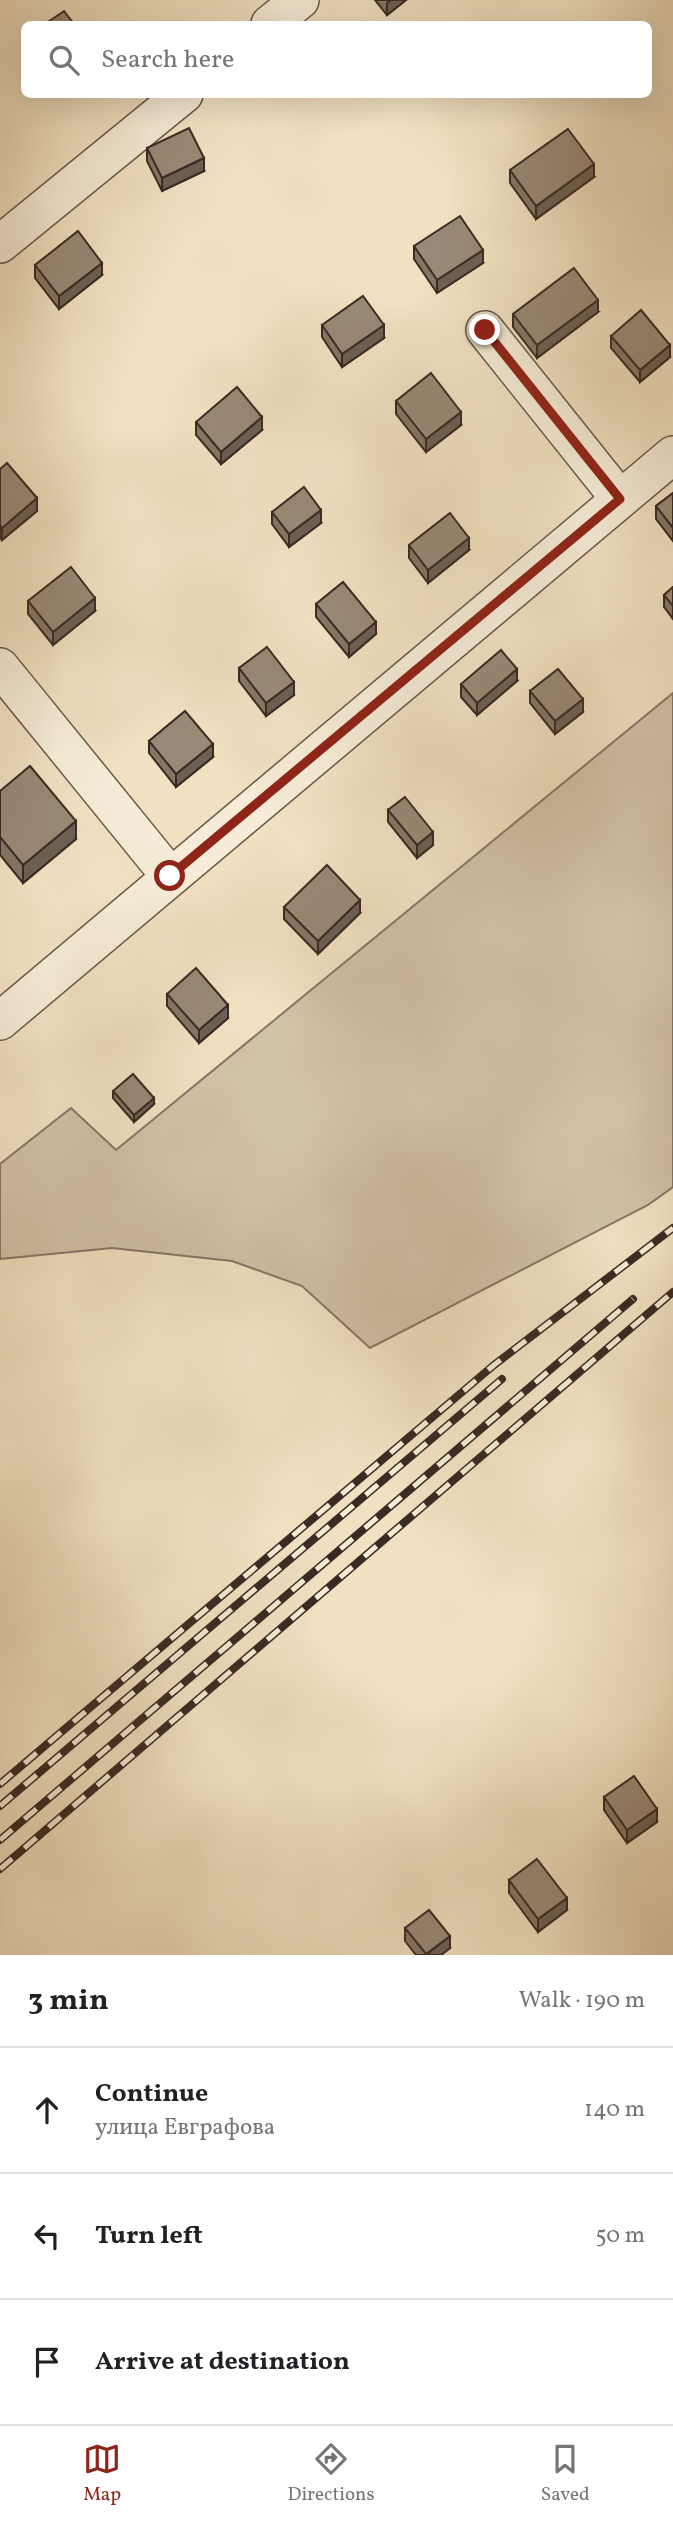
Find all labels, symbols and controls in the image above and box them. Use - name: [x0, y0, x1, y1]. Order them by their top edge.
- search box: [21, 21, 652, 98]
- icon: search: [45, 41, 83, 79]
- text: Search here: [101, 42, 234, 78]
- route end: [469, 314, 500, 345]
- route start: [154, 860, 185, 891]
- text: 3 min: [28, 1980, 109, 2022]
- text: Walk · 190 m: [519, 1985, 645, 2017]
- text: Continue: [95, 2076, 208, 2112]
- icon: ahead: [28, 2091, 66, 2129]
- text: 140 m: [584, 2094, 645, 2126]
- text: улица Евграфова: [95, 2112, 275, 2144]
- icon: left: [28, 2217, 66, 2255]
- text: Turn left: [95, 2218, 203, 2254]
- text: 50 m: [596, 2220, 645, 2252]
- icon: arrive: [28, 2343, 66, 2381]
- text: Arrive at destination: [95, 2344, 350, 2380]
- tab: Map: [83, 2440, 121, 2508]
- tab: Directions: [288, 2440, 375, 2508]
- tab: Saved: [541, 2440, 590, 2508]

